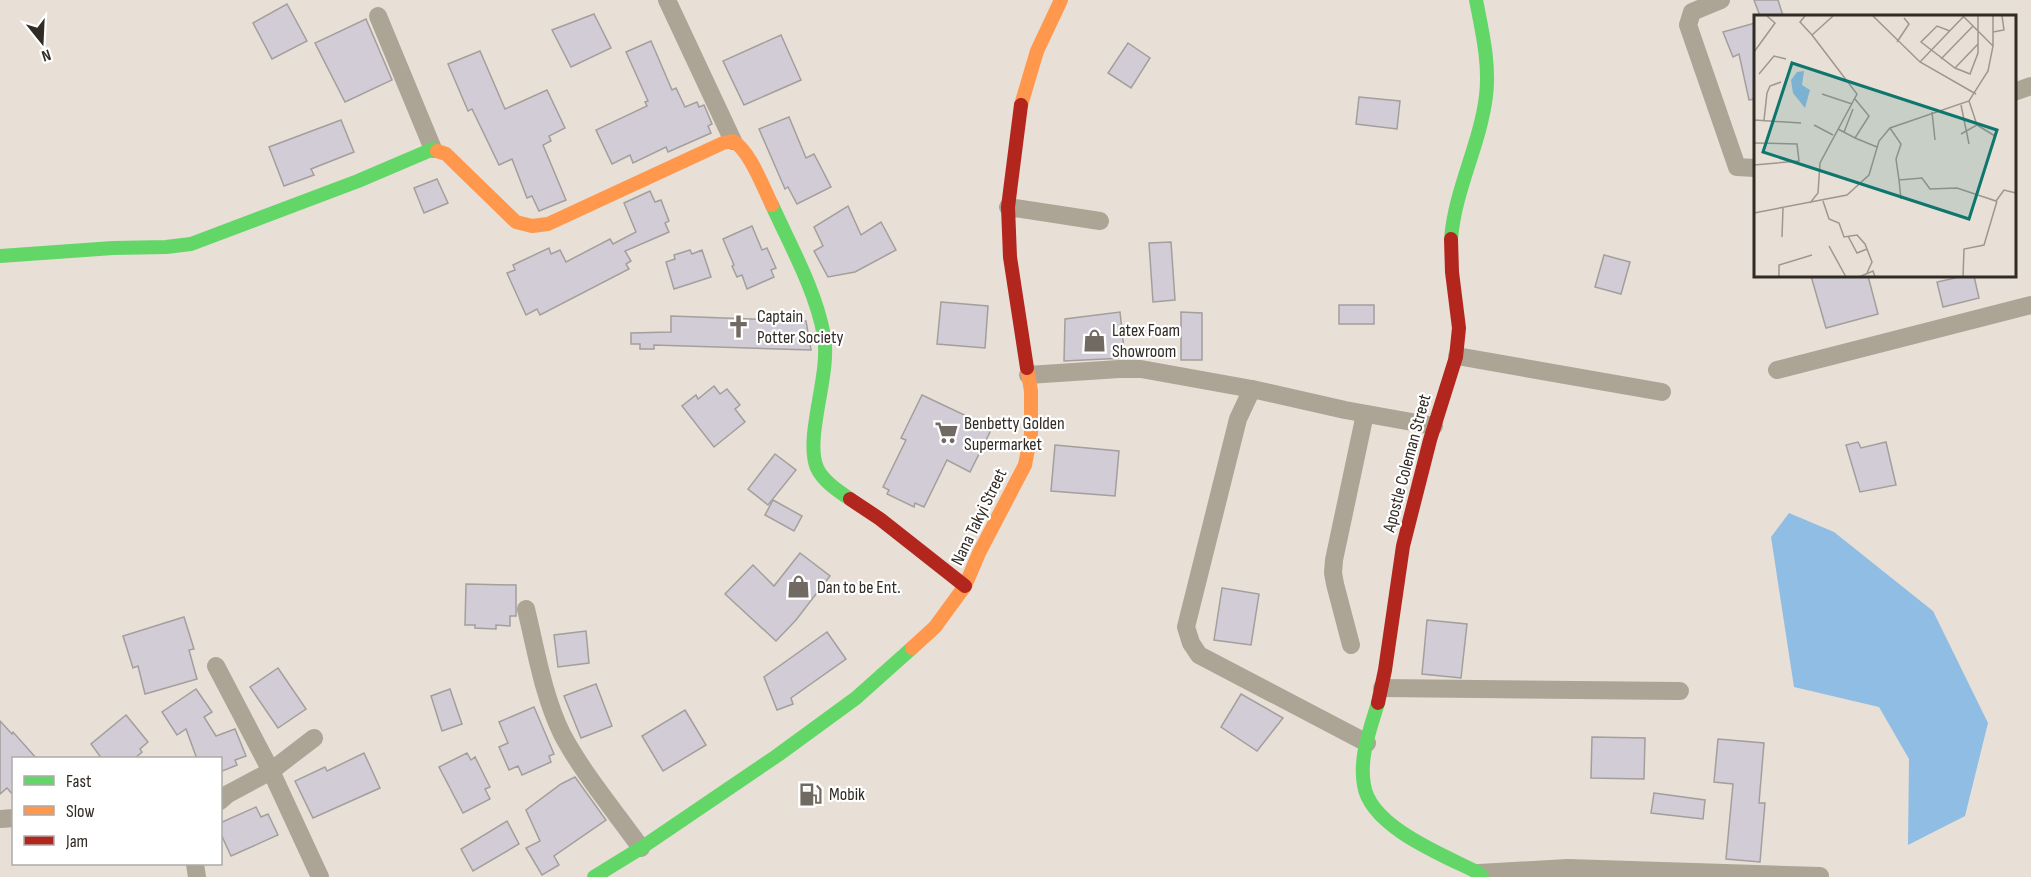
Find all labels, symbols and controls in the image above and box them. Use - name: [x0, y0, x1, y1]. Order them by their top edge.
- north arrow: [12, 12, 72, 72]
- inset map: [1754, 15, 2016, 278]
- text: N: [39, 44, 53, 65]
- place label: Captain Potter Society: [757, 306, 844, 348]
- church icon: Captain Potter Society: [726, 313, 752, 339]
- place label: Latex Foam Showroom: [1112, 320, 1180, 362]
- shop icon: Latex Foam Showroom: [1081, 327, 1107, 353]
- street label: Apostle Coleman Street: [1378, 391, 1436, 535]
- place label: Benbetty Golden Supermarket: [964, 413, 1065, 455]
- supermarket icon: Benbetty Golden Supermarket: [933, 420, 959, 446]
- street label: Nana Takyi Street: [947, 465, 1012, 569]
- shop icon: Dan to be Ent.: [786, 574, 812, 600]
- place label: Dan to be Ent.: [817, 577, 901, 598]
- legend: [12, 757, 222, 865]
- text: Fast: [66, 771, 92, 792]
- fuel station icon: Mobik: [798, 781, 824, 807]
- place label: Mobik: [829, 784, 865, 805]
- text: Slow: [66, 801, 95, 822]
- text: Jam: [65, 831, 88, 852]

